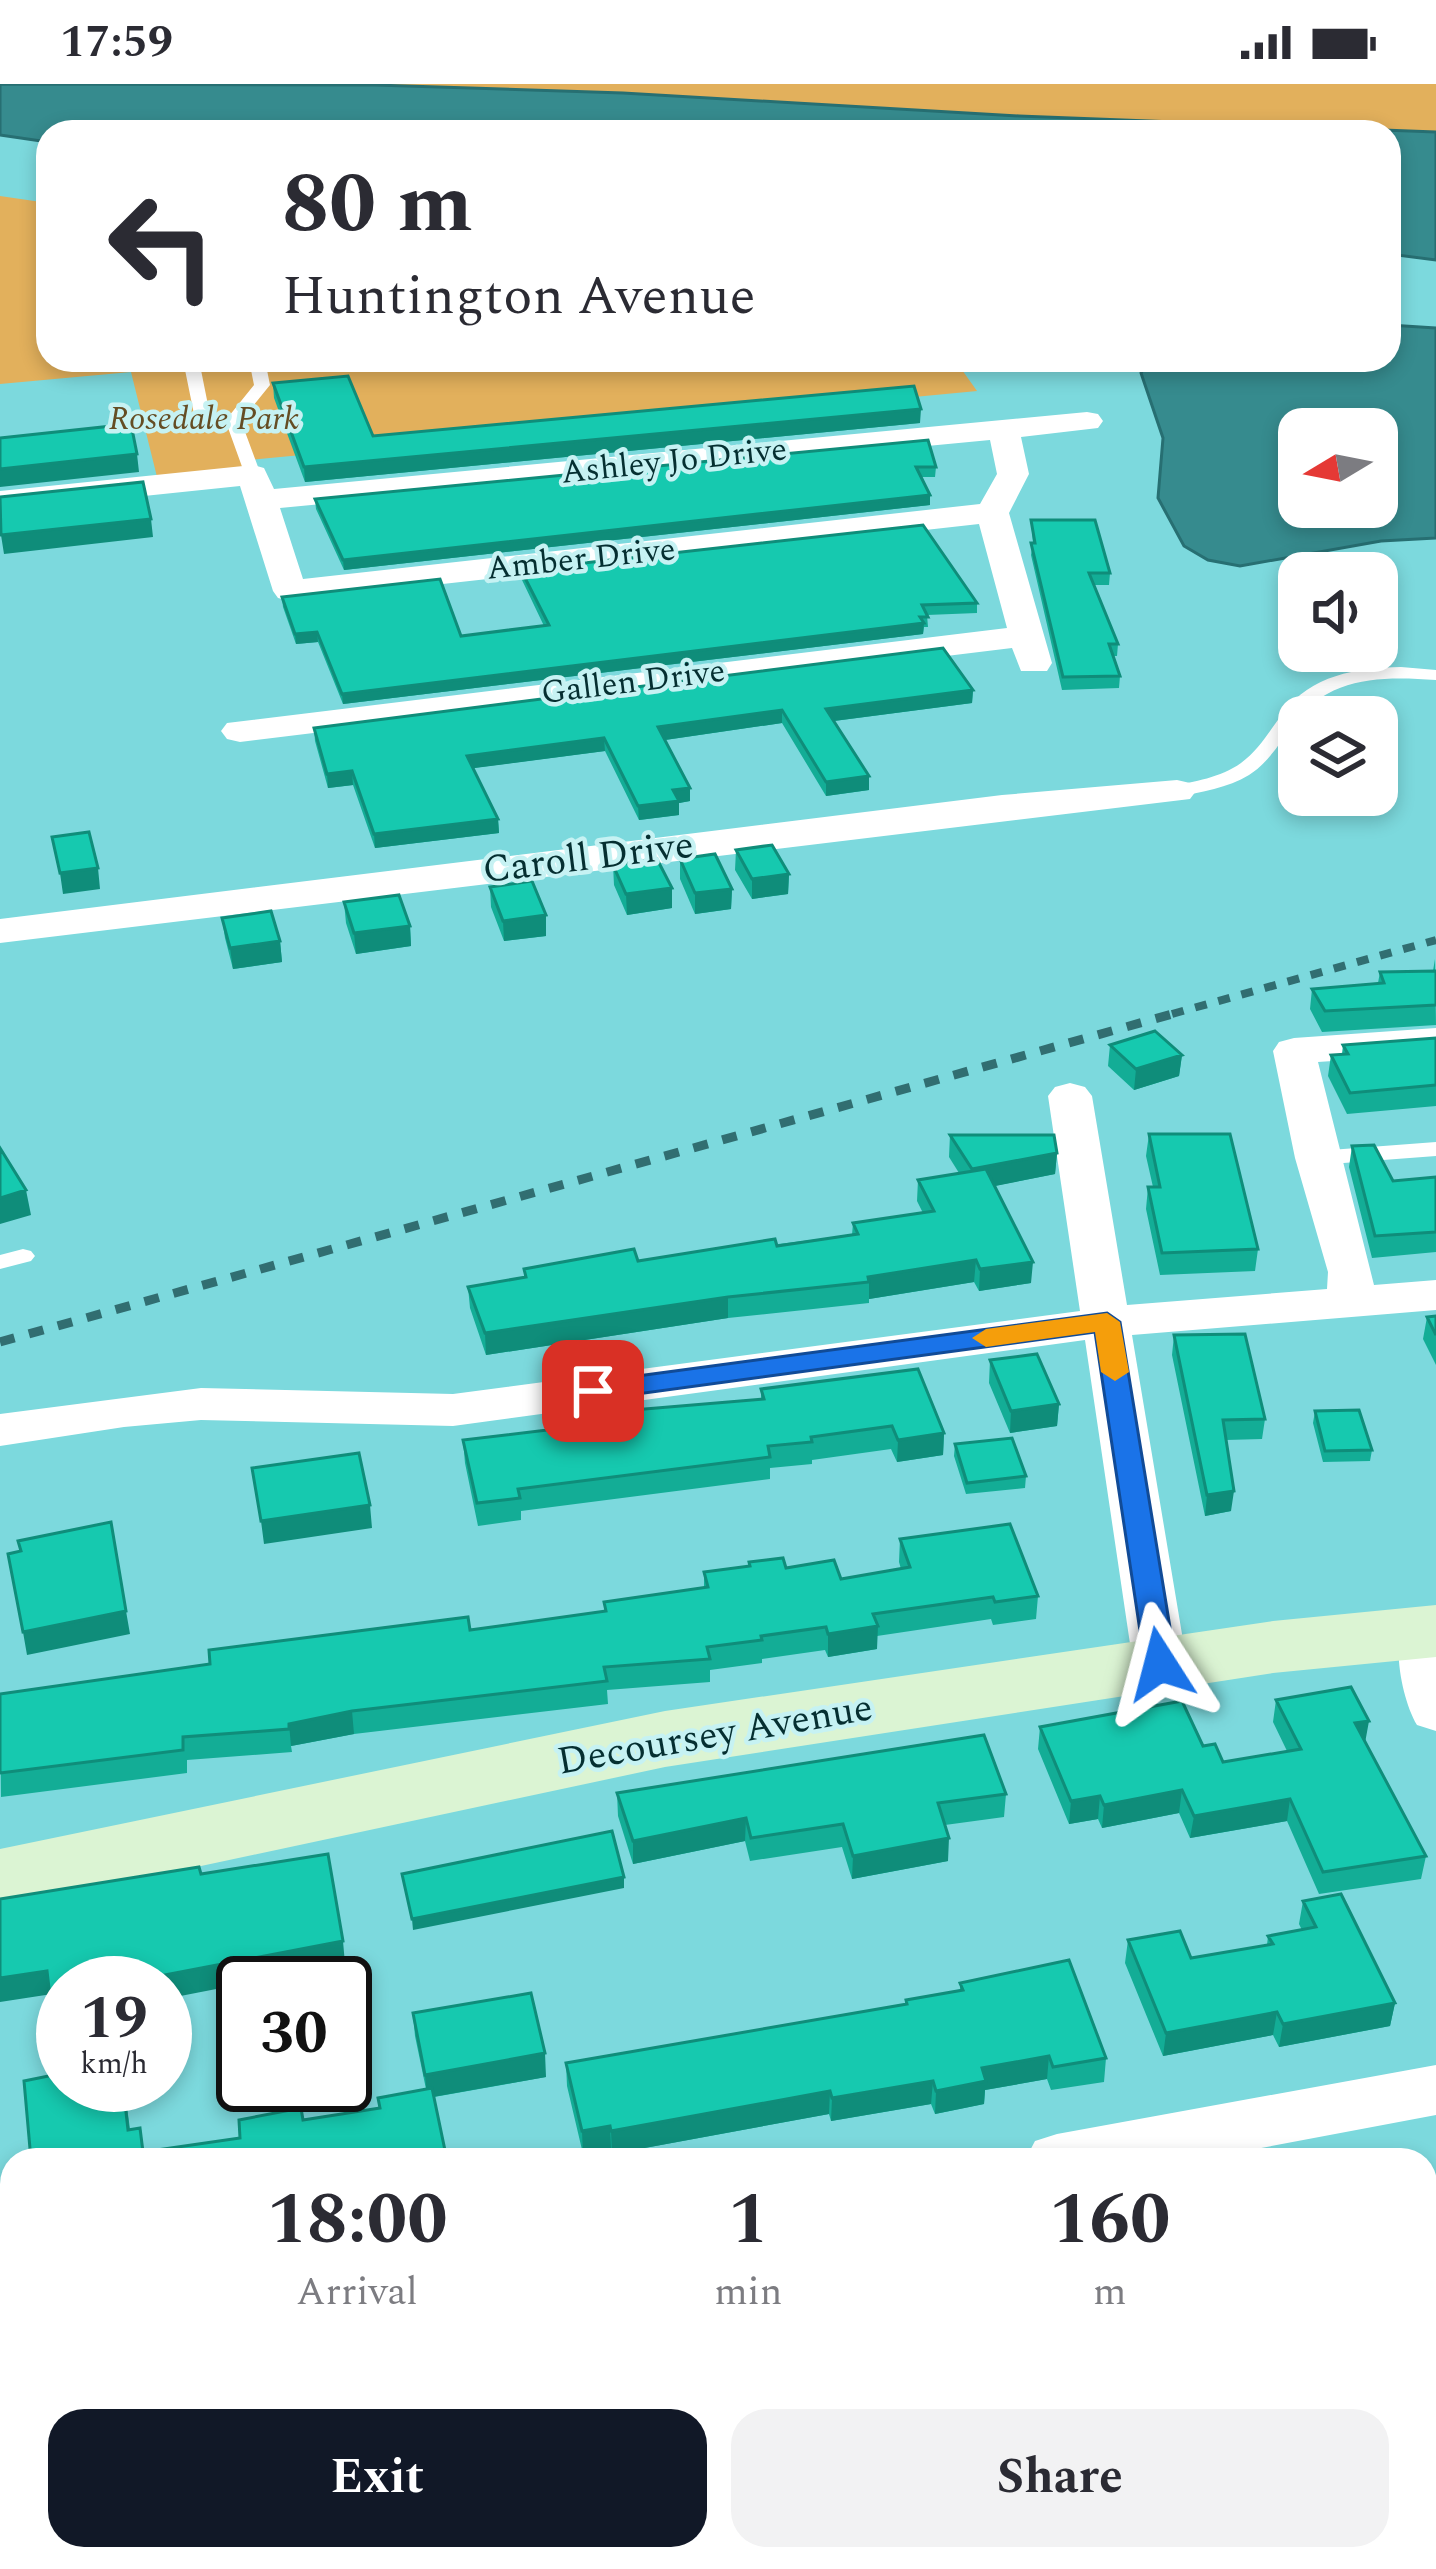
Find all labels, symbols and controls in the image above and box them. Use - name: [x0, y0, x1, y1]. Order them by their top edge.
- text: 17:59: [60, 8, 173, 77]
- text: 80 m: [282, 141, 473, 269]
- icon: left: [84, 168, 240, 324]
- text: Huntington Avenue: [282, 256, 756, 338]
- park label: Rosedale Park: [109, 394, 299, 444]
- north arrow: [1278, 408, 1398, 528]
- map controls: [1278, 408, 1398, 816]
- street label: Ashley Jo Drive: [559, 424, 789, 498]
- street label: Amber Drive: [484, 524, 678, 594]
- button: sound: [1278, 552, 1398, 672]
- street label: Gallen Drive: [538, 646, 728, 718]
- button: layers: [1278, 696, 1398, 816]
- street label: Caroll Drive: [479, 816, 697, 900]
- pin: [542, 1340, 644, 1442]
- icon: arrive: [560, 1358, 626, 1424]
- position arrow: [1097, 1601, 1223, 1727]
- street label: Decoursey Avenue: [553, 1678, 877, 1792]
- speed limit sign: 30: [216, 1956, 372, 2112]
- text: 19: [80, 1973, 148, 2065]
- text: km/h: [80, 2041, 148, 2087]
- text: 18:00: [267, 2166, 448, 2275]
- text: 1: [728, 2166, 769, 2275]
- text: 160: [1049, 2166, 1170, 2275]
- text: Arrival: [296, 2263, 418, 2322]
- text: min: [714, 2263, 782, 2322]
- text: m: [1093, 2263, 1126, 2322]
- button: Exit: [48, 2409, 707, 2547]
- button: Share: [731, 2409, 1389, 2547]

